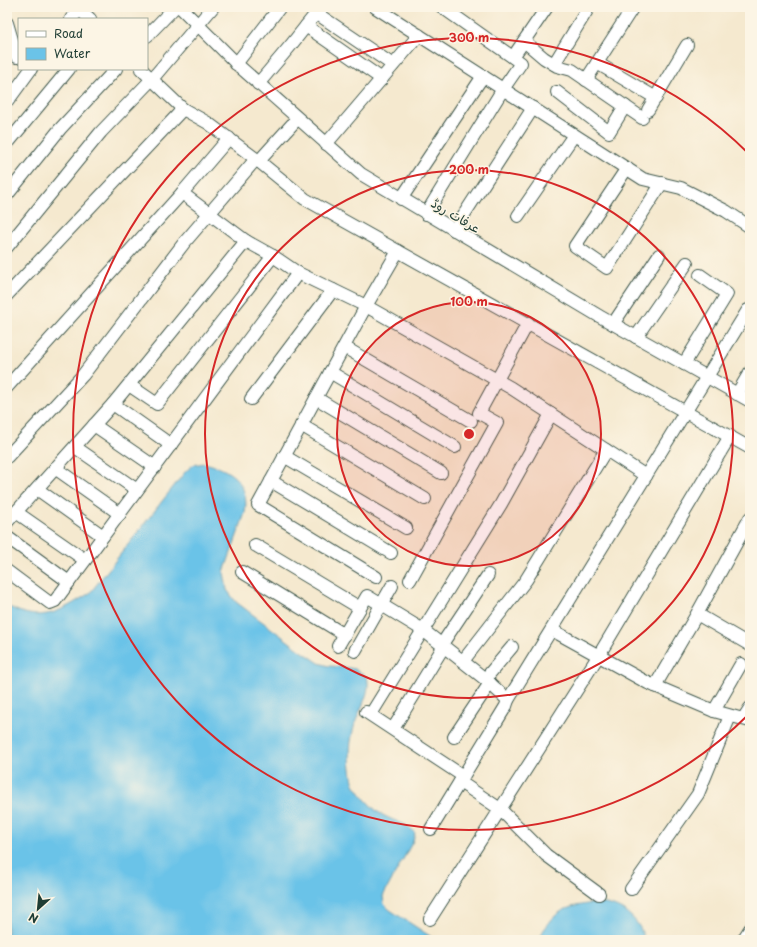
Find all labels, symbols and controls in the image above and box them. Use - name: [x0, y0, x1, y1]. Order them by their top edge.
- legend: [18, 18, 148, 70]
- text: Road: [54, 24, 83, 42]
- text: 300 m: [449, 28, 489, 46]
- text: Water: [54, 44, 91, 62]
- text: 200 m: [449, 160, 489, 178]
- street label: عرفات روڈ: [428, 193, 484, 237]
- text: 100 m: [450, 292, 488, 310]
- centre of rings: [462, 427, 476, 441]
- north arrow: [18, 889, 58, 929]
- text: N: [25, 909, 41, 928]

